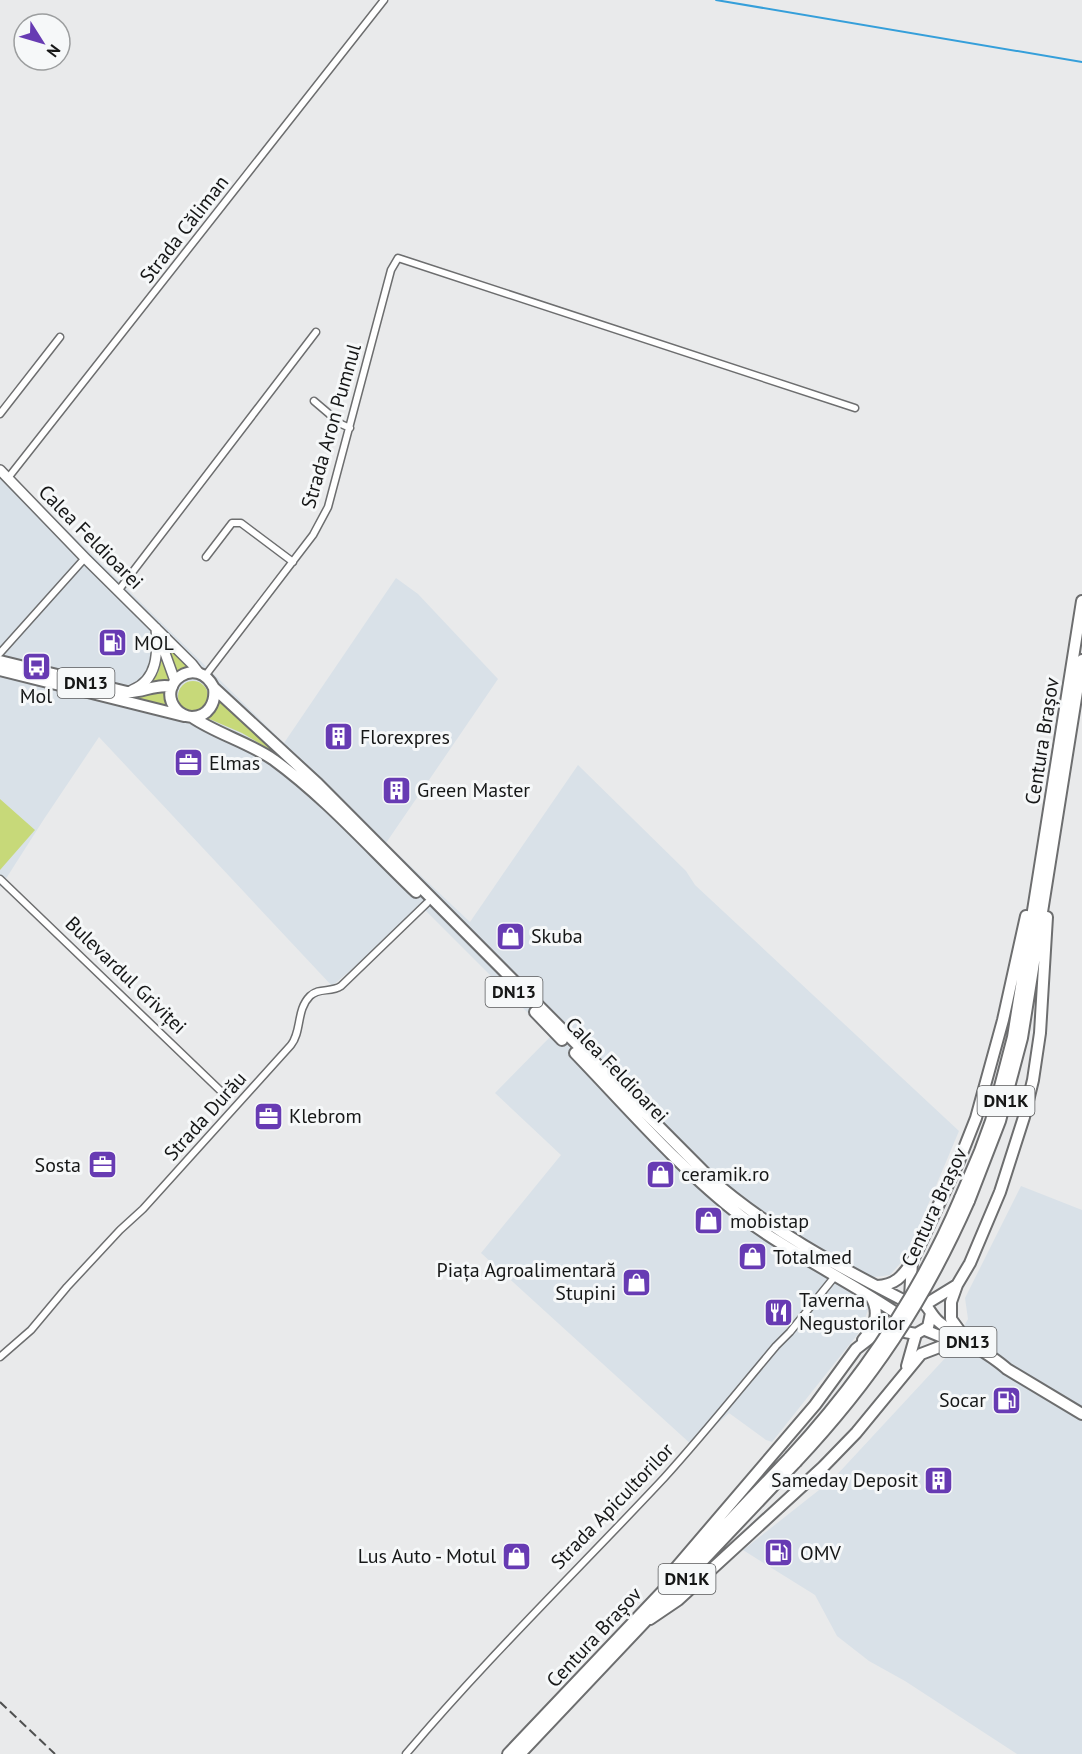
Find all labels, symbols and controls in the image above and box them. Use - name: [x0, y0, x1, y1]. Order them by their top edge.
- north arrow: [12, 12, 72, 72]
- text: N: [43, 41, 65, 61]
- street label: Strada Căliman: [134, 170, 234, 288]
- street label: Strada Aron Pumnul: [295, 341, 367, 511]
- street label: Calea Feldioarei: [33, 479, 149, 595]
- fuel station icon: MOL: [97, 627, 129, 659]
- place label: MOL: [134, 630, 174, 656]
- bus stop icon: Mol: [20, 650, 52, 682]
- road number: DN13: [58, 668, 115, 698]
- street label: Centura Brașov: [1019, 675, 1065, 806]
- place label: Mol: [20, 683, 52, 709]
- building icon: Florexpres: [323, 721, 355, 753]
- place label: Florexpres: [360, 724, 450, 750]
- office icon: Elmas: [172, 747, 204, 779]
- place label: Elmas: [209, 750, 260, 776]
- building icon: Green Master: [380, 774, 412, 806]
- place label: Green Master: [417, 777, 530, 803]
- street label: Bulevardul Griviței: [60, 911, 192, 1039]
- shop icon: Skuba: [494, 920, 526, 952]
- place label: Skuba: [531, 923, 583, 949]
- road number: DN13: [486, 977, 542, 1007]
- street label: Calea Feldioarei: [560, 1011, 674, 1129]
- street label: Strada Durău: [158, 1066, 252, 1166]
- road number: DN1K: [978, 1086, 1034, 1116]
- office icon: Klebrom: [252, 1100, 284, 1132]
- place label: Klebrom: [289, 1103, 362, 1129]
- street label: Centura Brașov: [895, 1143, 973, 1271]
- office icon: Sosta: [86, 1149, 118, 1181]
- place label: Sosta: [35, 1152, 81, 1178]
- shop icon: ceramik.ro: [644, 1158, 676, 1190]
- place label: ceramik.ro: [681, 1161, 769, 1187]
- shop icon: mobistap: [693, 1205, 725, 1237]
- place label: mobistap: [730, 1208, 809, 1234]
- shop icon: Totalmed: [736, 1241, 768, 1273]
- place label: Totalmed: [773, 1244, 852, 1270]
- place label: Piața Agroalimentară Stupini: [437, 1257, 616, 1306]
- shop icon: Piața Agroalimentară Stupini: [621, 1266, 653, 1298]
- place label: Taverna Negustorilor: [799, 1287, 905, 1336]
- restaurant icon: Taverna Negustorilor: [762, 1296, 794, 1328]
- road number: DN13: [940, 1327, 996, 1357]
- fuel station icon: Socar: [991, 1384, 1023, 1416]
- place label: Socar: [939, 1387, 986, 1413]
- street label: Strada Apicultorilor: [545, 1437, 679, 1575]
- building icon: Sameday Deposit: [923, 1464, 955, 1496]
- place label: Sameday Deposit: [771, 1467, 918, 1493]
- fuel station icon: OMV: [763, 1537, 795, 1569]
- shop icon: Lus Auto - Motul: [501, 1540, 533, 1572]
- place label: OMV: [800, 1540, 842, 1566]
- place label: Lus Auto - Motul: [358, 1543, 496, 1569]
- road number: DN1K: [658, 1564, 716, 1594]
- street label: Centura Brașov: [541, 1581, 648, 1693]

